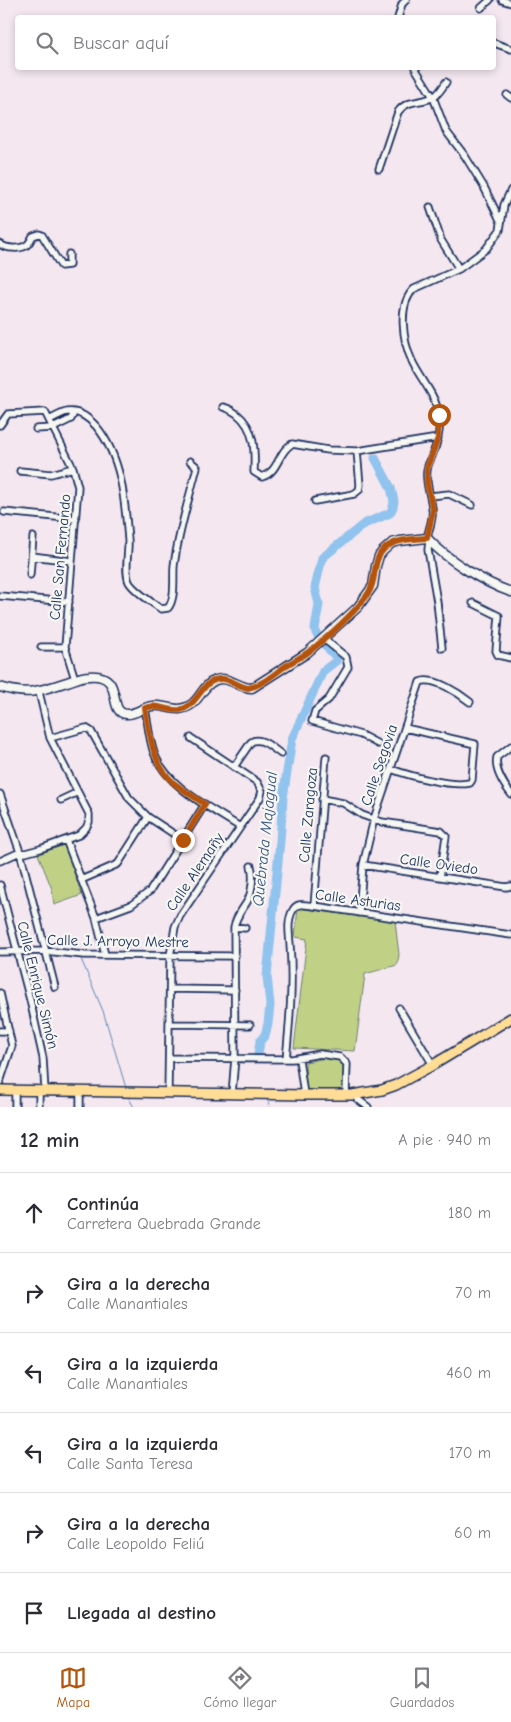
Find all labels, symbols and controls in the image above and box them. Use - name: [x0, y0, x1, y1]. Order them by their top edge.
- search box: [15, 15, 496, 70]
- icon: search: [33, 29, 61, 57]
- text: Buscar aquí: [73, 32, 169, 54]
- route start: [428, 404, 451, 427]
- street label: Calle San Fernando: [46, 493, 74, 621]
- street label: Calle Segovia: [357, 722, 401, 808]
- street label: Calle Zaragoza: [295, 767, 321, 863]
- water label: Quebrada Majagual: [249, 770, 281, 907]
- street label: Calle Alemañy: [162, 829, 228, 915]
- route end: [172, 829, 195, 852]
- street label: Calle Oviedo: [399, 850, 479, 878]
- street label: Calle Asturias: [314, 885, 402, 915]
- street label: Calle Enrique Simón: [13, 919, 63, 1051]
- street label: Calle J. Arroyo Mestre: [47, 931, 189, 951]
- text: 12 min: [20, 1128, 79, 1152]
- text: A pie · 940 m: [398, 1131, 491, 1149]
- text: Continúa: [67, 1193, 139, 1215]
- icon: ahead: [20, 1199, 48, 1227]
- text: 180 m: [448, 1204, 491, 1222]
- text: Carretera Quebrada Grande: [67, 1215, 261, 1233]
- text: Gira a la derecha: [67, 1273, 210, 1295]
- icon: right: [20, 1279, 48, 1307]
- text: 70 m: [455, 1284, 491, 1302]
- text: Calle Manantiales: [67, 1295, 188, 1313]
- text: Gira a la izquierda: [67, 1353, 218, 1375]
- icon: left: [20, 1359, 48, 1387]
- text: 460 m: [446, 1364, 491, 1382]
- text: Calle Manantiales: [67, 1375, 188, 1393]
- text: Gira a la izquierda: [67, 1433, 218, 1455]
- icon: left: [20, 1439, 48, 1467]
- text: 170 m: [449, 1444, 491, 1462]
- text: Calle Santa Teresa: [67, 1455, 193, 1473]
- text: Gira a la derecha: [67, 1513, 210, 1535]
- icon: right: [20, 1519, 48, 1547]
- text: 60 m: [454, 1524, 491, 1542]
- text: Calle Leopoldo Feliú: [67, 1535, 204, 1553]
- icon: arrive: [20, 1599, 48, 1627]
- text: Llegada al destino: [67, 1602, 216, 1624]
- tab: Mapa: [57, 1664, 90, 1711]
- tab: Cómo llegar: [203, 1664, 276, 1711]
- tab: Guardados: [390, 1664, 454, 1711]

